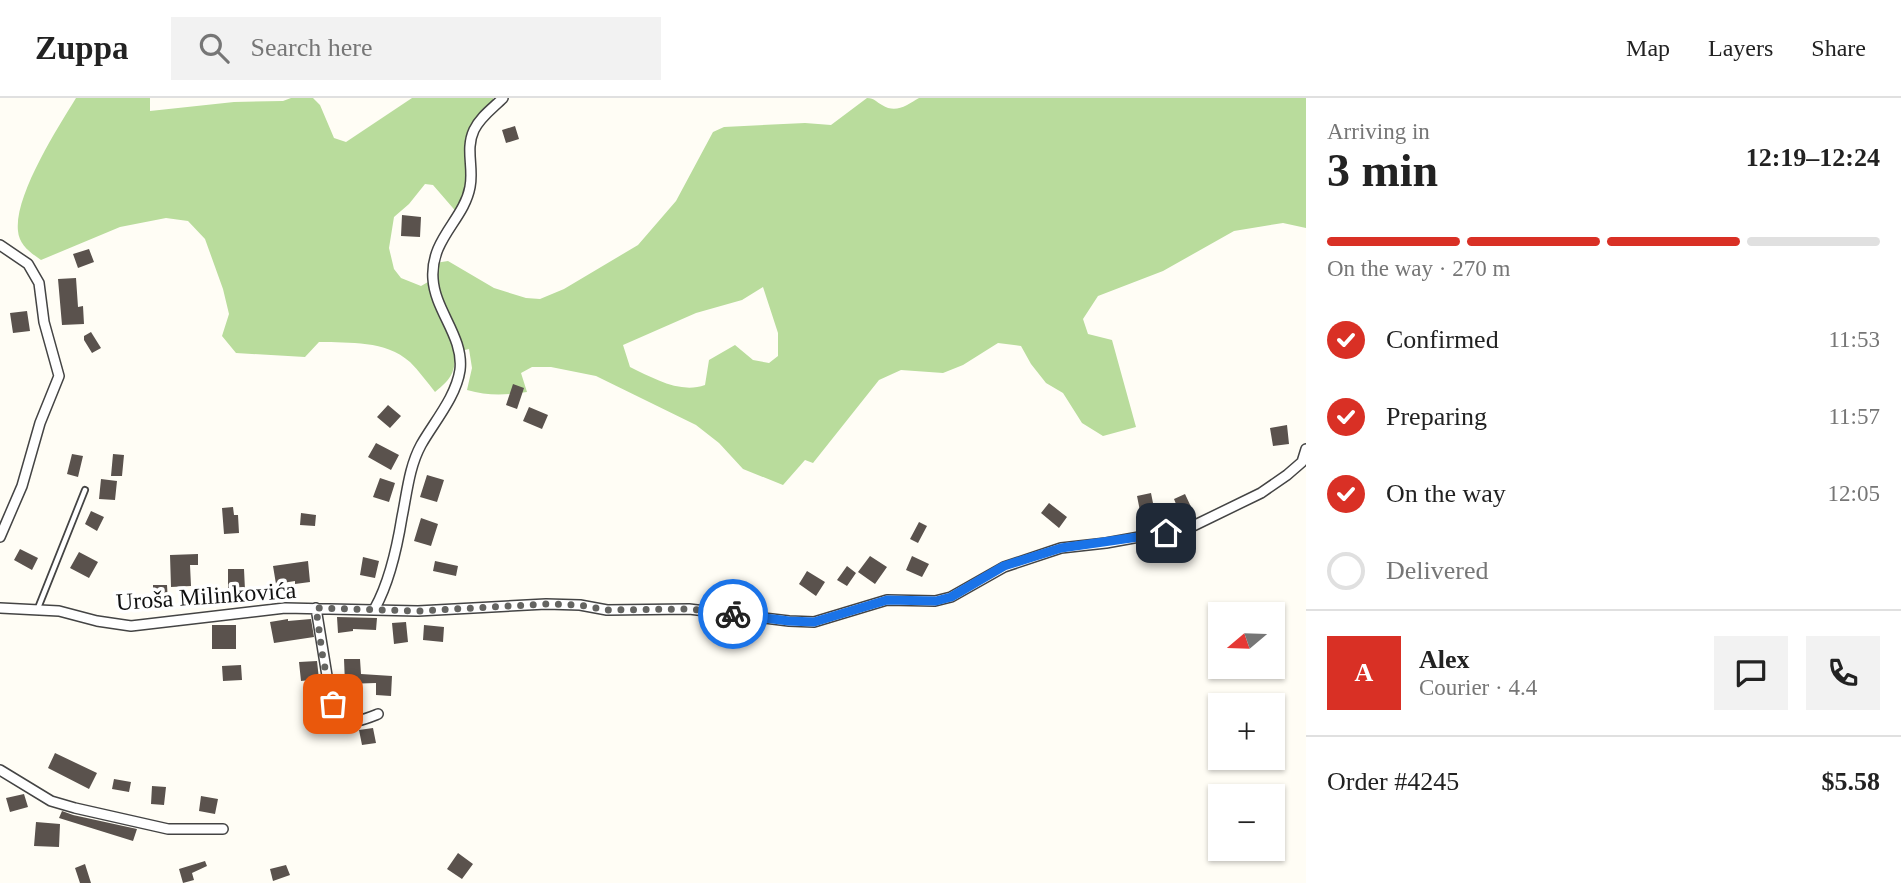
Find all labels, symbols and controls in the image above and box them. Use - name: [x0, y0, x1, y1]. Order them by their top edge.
- search box: [171, 17, 661, 80]
- icon: search: [195, 29, 233, 67]
- text: Zuppa: [35, 30, 129, 66]
- text: Search here: [251, 33, 373, 62]
- text: Map: [1626, 35, 1670, 61]
- text: Layers: [1708, 35, 1773, 61]
- text: Share: [1811, 35, 1866, 61]
- text: Arriving in: [1327, 119, 1430, 144]
- text: 12:19–12:24: [1746, 143, 1880, 172]
- text: 3 min: [1327, 145, 1438, 196]
- text: On the way · 270 m: [1327, 256, 1510, 281]
- icon: check: [1327, 321, 1365, 359]
- text: Confirmed: [1386, 325, 1499, 354]
- text: 11:53: [1828, 327, 1880, 352]
- icon: check: [1327, 398, 1365, 436]
- text: Preparing: [1386, 402, 1487, 431]
- text: 11:57: [1828, 404, 1880, 429]
- icon: check: [1327, 475, 1365, 513]
- text: On the way: [1386, 479, 1506, 508]
- text: 12:05: [1828, 481, 1880, 506]
- pin: [1136, 503, 1196, 563]
- icon: home: [1147, 514, 1185, 552]
- text: Delivered: [1386, 556, 1489, 585]
- street label: Uroša Milinkovića: [115, 577, 297, 615]
- courier: [698, 579, 768, 649]
- icon: bike: [714, 595, 752, 633]
- north arrow: [1208, 602, 1284, 679]
- map controls: [1208, 602, 1285, 861]
- button: chat: [1714, 636, 1788, 710]
- button: phone: [1806, 636, 1880, 710]
- text: Alex: [1419, 645, 1470, 674]
- text: A: [1355, 658, 1373, 687]
- pin: [303, 674, 363, 734]
- text: Courier · 4.4: [1419, 675, 1537, 700]
- icon: bag: [314, 685, 352, 723]
- button: +: [1208, 693, 1285, 770]
- text: Order #4245: [1327, 767, 1459, 796]
- text: $5.58: [1822, 767, 1880, 796]
- button: −: [1208, 784, 1285, 861]

